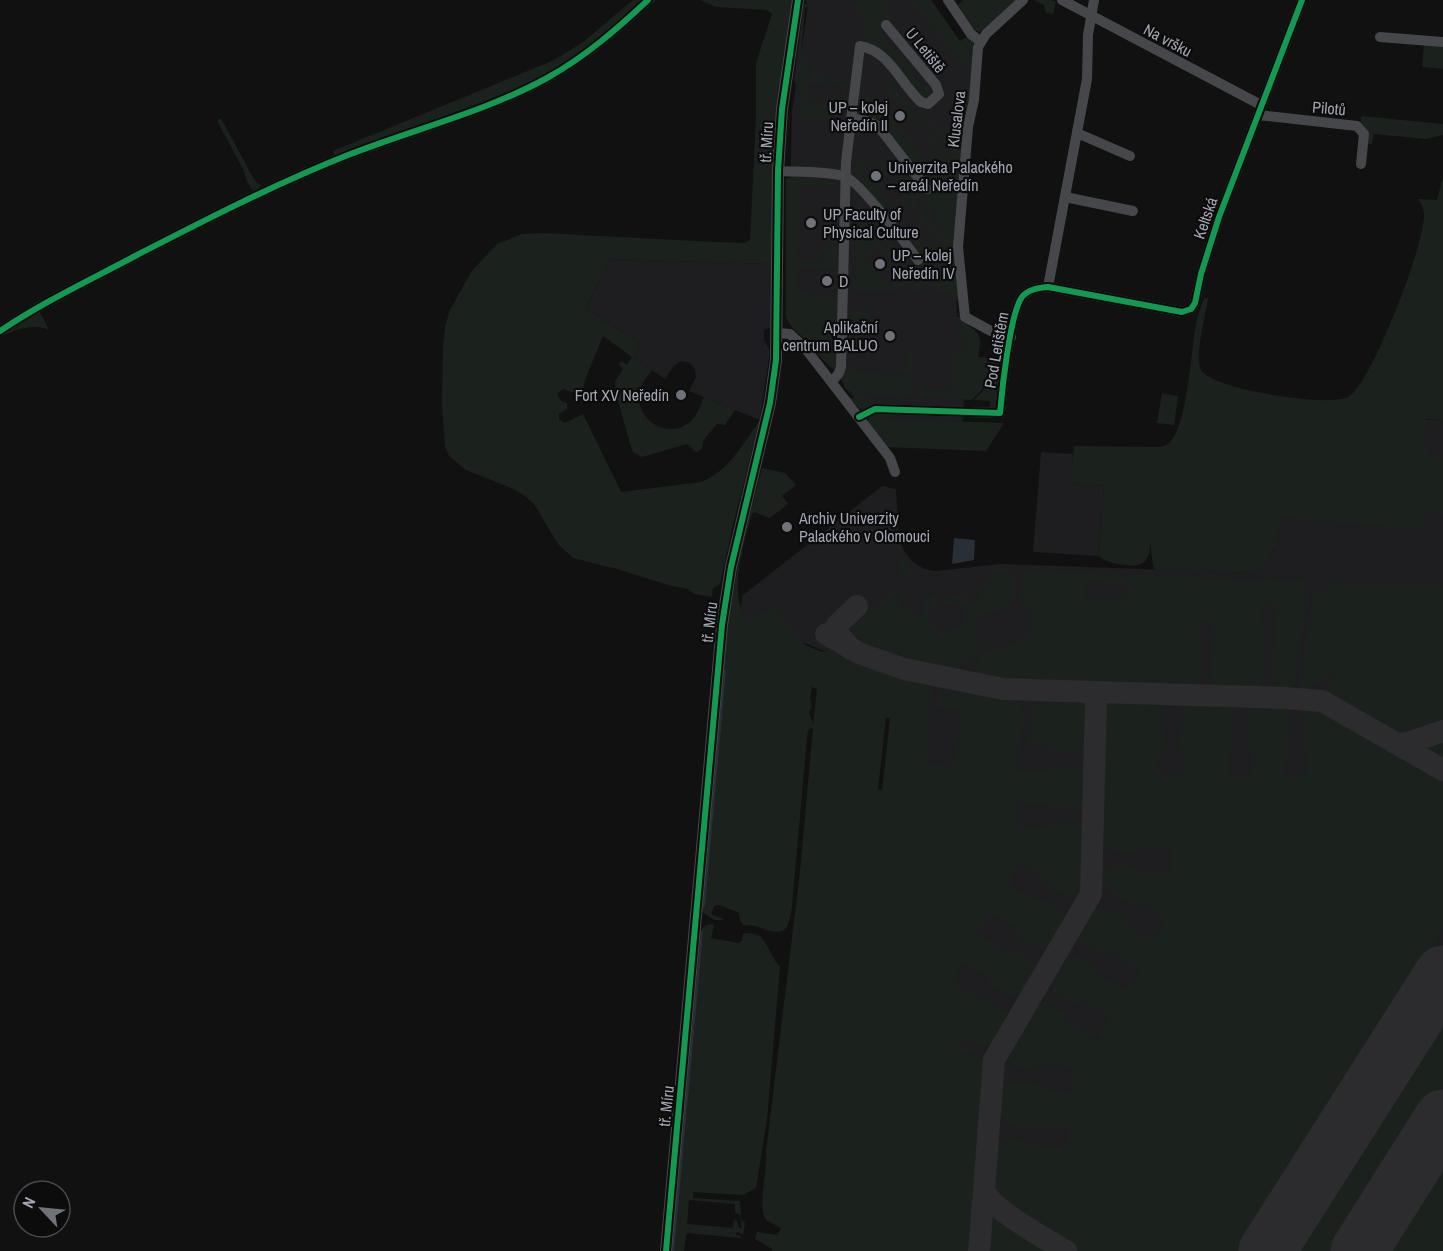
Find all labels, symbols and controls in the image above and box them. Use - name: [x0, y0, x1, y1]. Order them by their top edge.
- street label: Na vršku: [1140, 18, 1196, 62]
- street label: U Letiště: [901, 23, 951, 77]
- street label: Klusalova: [942, 89, 970, 149]
- place label: UP – kolej Neředín II: [828, 96, 888, 136]
- street label: Pilotů: [1311, 96, 1347, 120]
- marker: UP – kolej Neředín II: [893, 109, 907, 123]
- street label: tř. Míru: [754, 121, 778, 163]
- place label: Univerzita Palackého – areál Neředín: [888, 156, 1013, 196]
- marker: Univerzita Palackého – areál Neředín: [869, 169, 883, 183]
- street label: Keltská: [1188, 193, 1223, 242]
- place label: UP Faculty of Physical Culture: [823, 203, 919, 243]
- marker: UP Faculty of Physical Culture: [804, 216, 818, 230]
- place label: UP – kolej Neředín IV: [892, 244, 955, 284]
- marker: UP – kolej Neředín IV: [873, 257, 887, 271]
- place label: D: [839, 270, 848, 292]
- marker: D: [820, 274, 834, 288]
- street label: Pod Letištěm: [978, 310, 1014, 390]
- place label: Aplikační centrum BALUO: [782, 316, 878, 356]
- marker: Aplikační centrum BALUO: [883, 329, 897, 343]
- place label: Fort XV Neředín: [575, 384, 669, 406]
- marker: Fort XV Neředín: [674, 388, 688, 402]
- place label: Archiv Univerzity Palackého v Olomouci: [798, 507, 930, 547]
- marker: Archiv Univerzity Palackého v Olomouci: [780, 520, 794, 534]
- street label: tř. Míru: [696, 600, 722, 644]
- street label: tř. Míru: [653, 1085, 679, 1127]
- north arrow: [12, 1179, 72, 1239]
- text: N: [17, 1193, 40, 1212]

